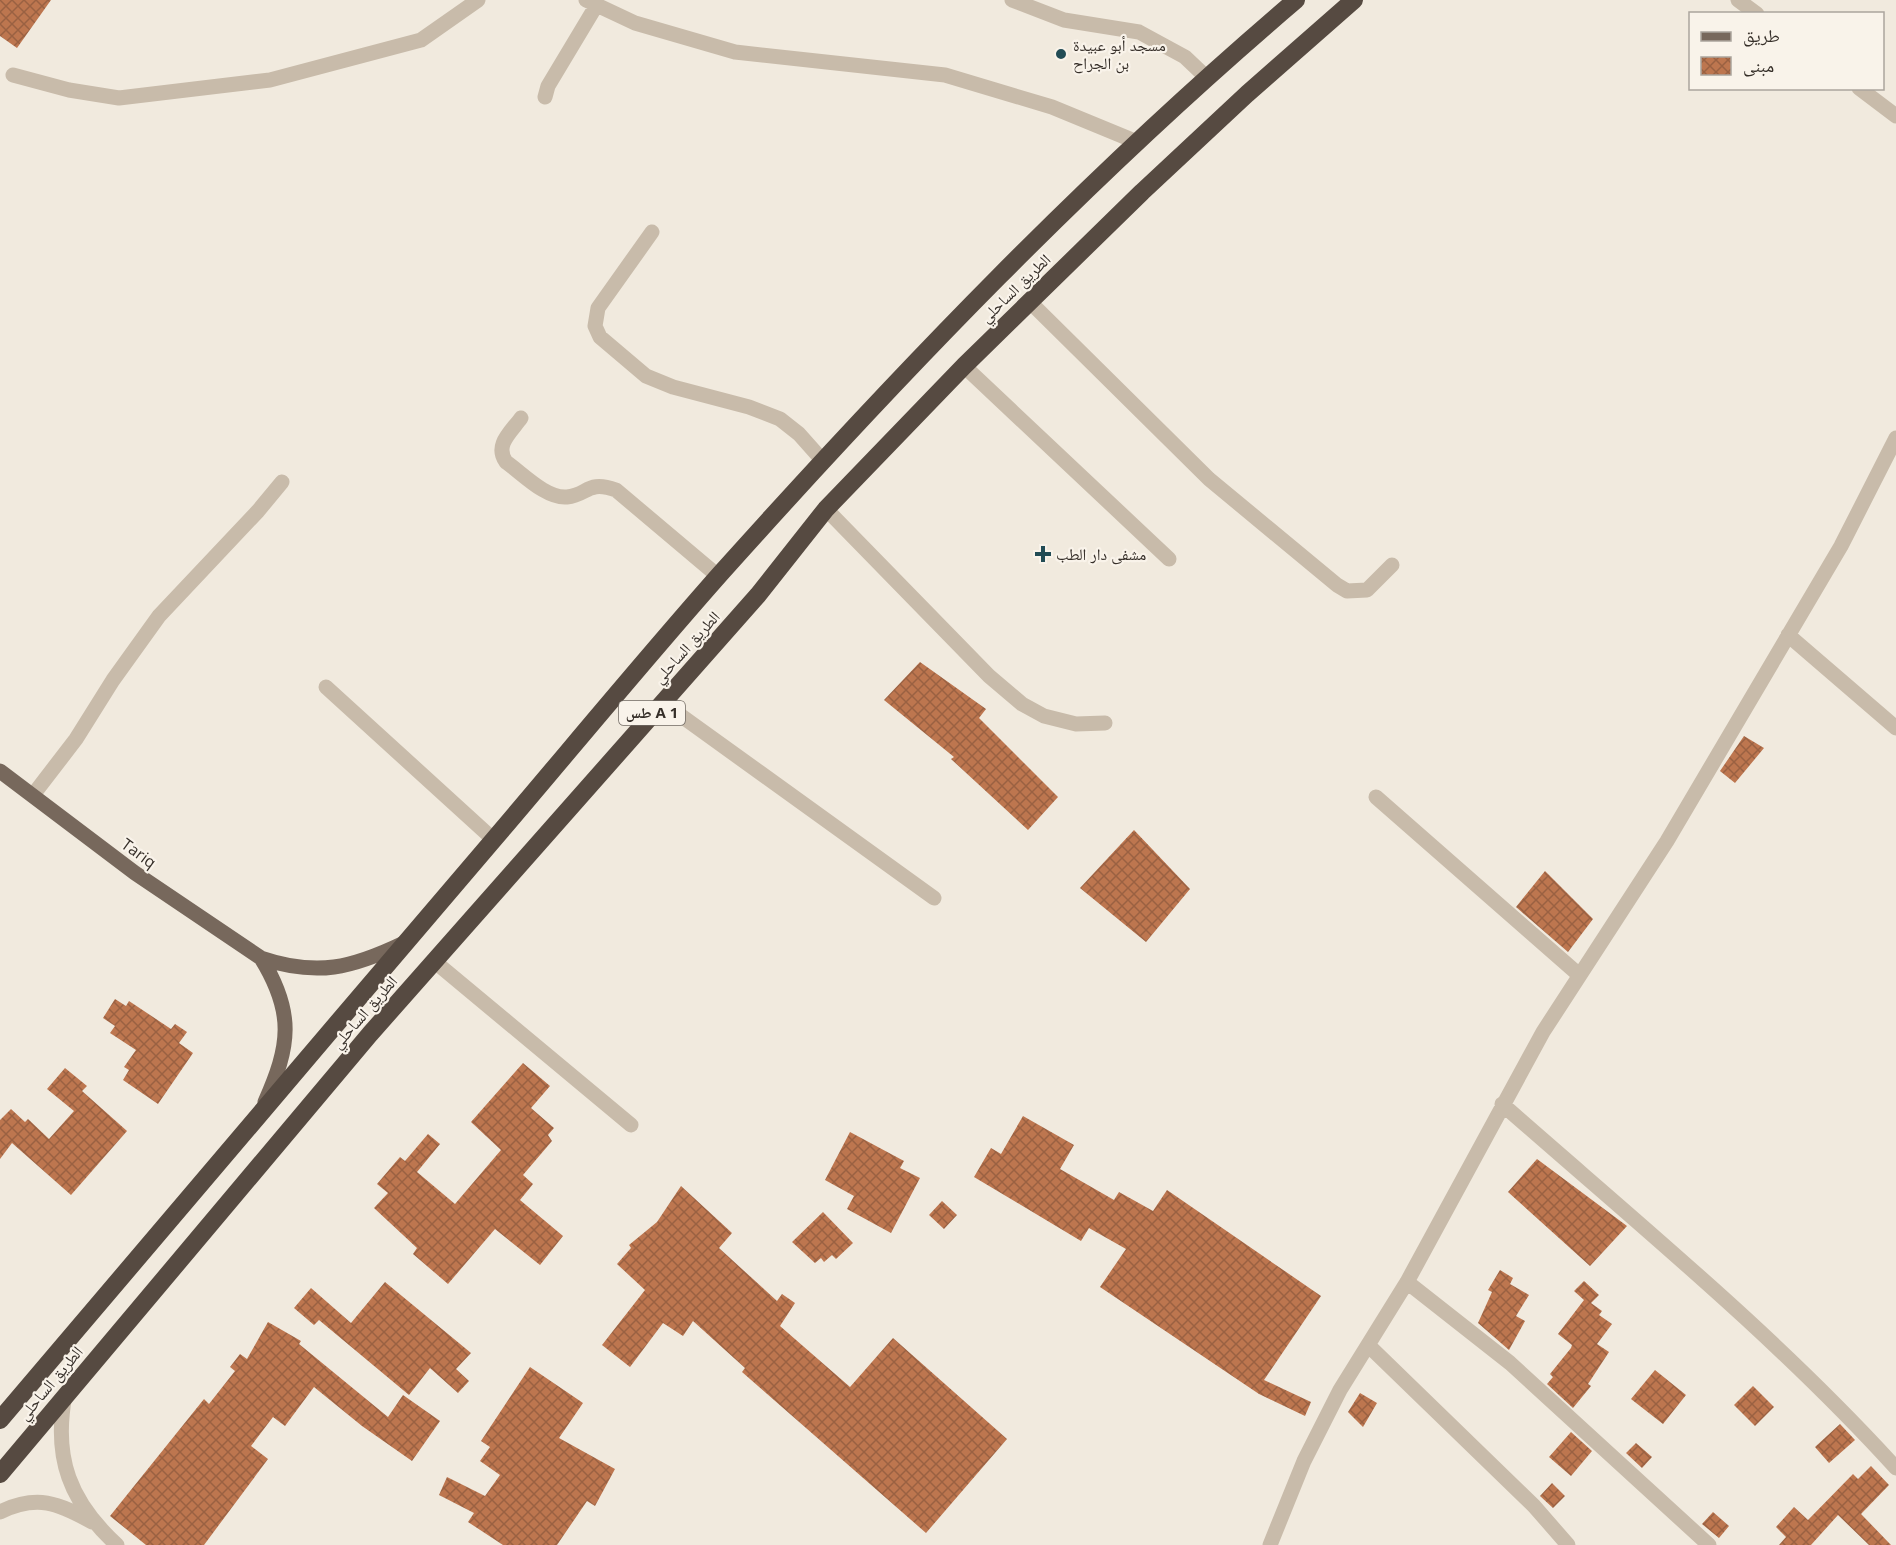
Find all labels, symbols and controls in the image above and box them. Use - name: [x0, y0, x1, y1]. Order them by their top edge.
- legend: [1689, 12, 1884, 90]
- text: طريق: [1743, 23, 1780, 47]
- place label: مسجد أبو عبيدة بن الجراح: [1073, 34, 1166, 74]
- marker: مسجد أبو عبيدة بن الجراح: [1054, 47, 1068, 61]
- text: مبنى: [1743, 53, 1774, 77]
- street label: الطريق الساحلي: [975, 249, 1057, 329]
- place label: مشفى دار الطب: [1056, 543, 1146, 565]
- marker: مشفى دار الطب: [1034, 545, 1052, 563]
- street label: الطريق الساحلي: [648, 606, 726, 689]
- road number: طس A 1: [619, 701, 685, 725]
- street label: Tariq: [117, 833, 161, 873]
- street label: الطريق الساحلي: [326, 971, 404, 1055]
- street label: الطريق الساحلي: [12, 1341, 89, 1426]

